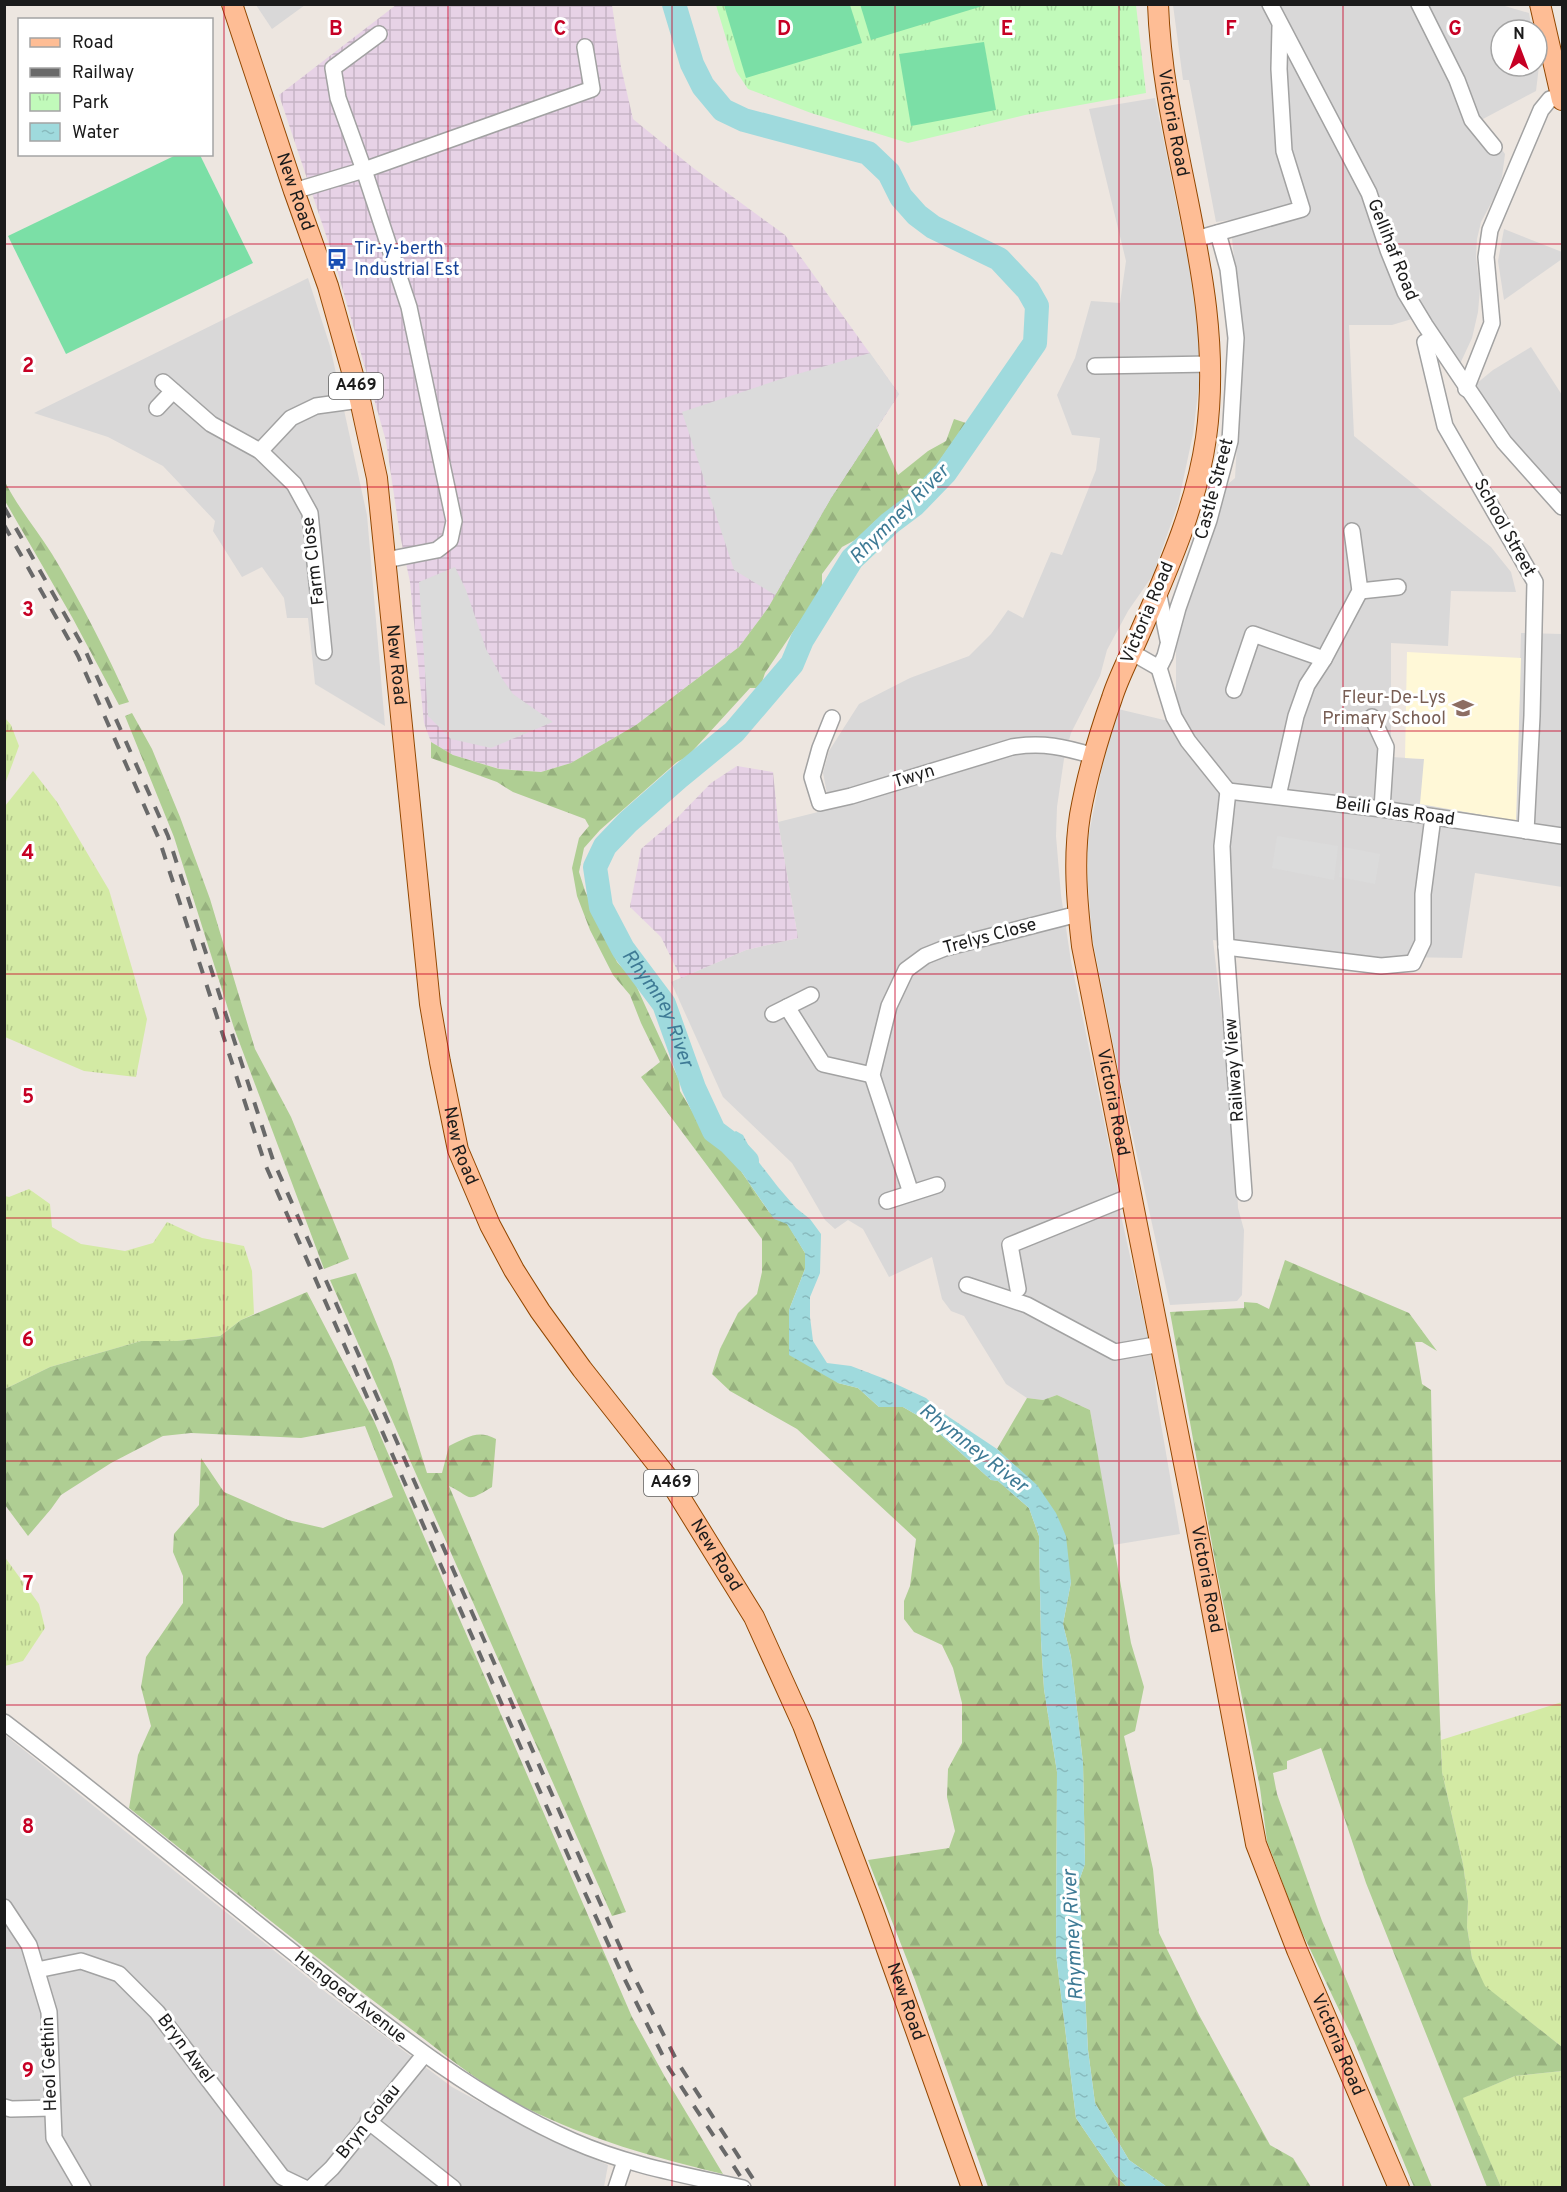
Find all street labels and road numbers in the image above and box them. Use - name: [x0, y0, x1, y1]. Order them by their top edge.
- street label: Victoria Road: [1152, 68, 1194, 179]
- street label: New Road: [271, 150, 319, 234]
- street label: Gellihaf Road: [1361, 196, 1423, 304]
- road number: A469: [329, 373, 383, 399]
- street label: Castle Street: [1190, 436, 1240, 542]
- street label: School Street: [1468, 475, 1540, 581]
- street label: Farm Close: [297, 515, 331, 607]
- street label: Victoria Road: [1116, 559, 1180, 667]
- street label: New Road: [380, 623, 411, 706]
- street label: Twyn: [890, 760, 938, 794]
- street label: Beili Glas Road: [1334, 792, 1456, 832]
- street label: Trelys Close: [941, 913, 1039, 961]
- street label: Railway View: [1220, 1017, 1250, 1123]
- street label: Victoria Road: [1091, 1047, 1135, 1158]
- street label: New Road: [438, 1105, 483, 1189]
- road number: A469: [644, 1470, 698, 1496]
- street label: New Road: [685, 1515, 747, 1596]
- street label: Victoria Road: [1185, 1524, 1228, 1635]
- street label: Hengoed Avenue: [289, 1947, 411, 2049]
- street label: New Road: [881, 1959, 930, 2044]
- street label: Victoria Road: [1306, 1990, 1370, 2099]
- street label: Bryn Awel: [151, 2010, 219, 2088]
- street label: Heol Gethin: [37, 2016, 63, 2112]
- street label: Bryn Golau: [332, 2080, 406, 2164]

